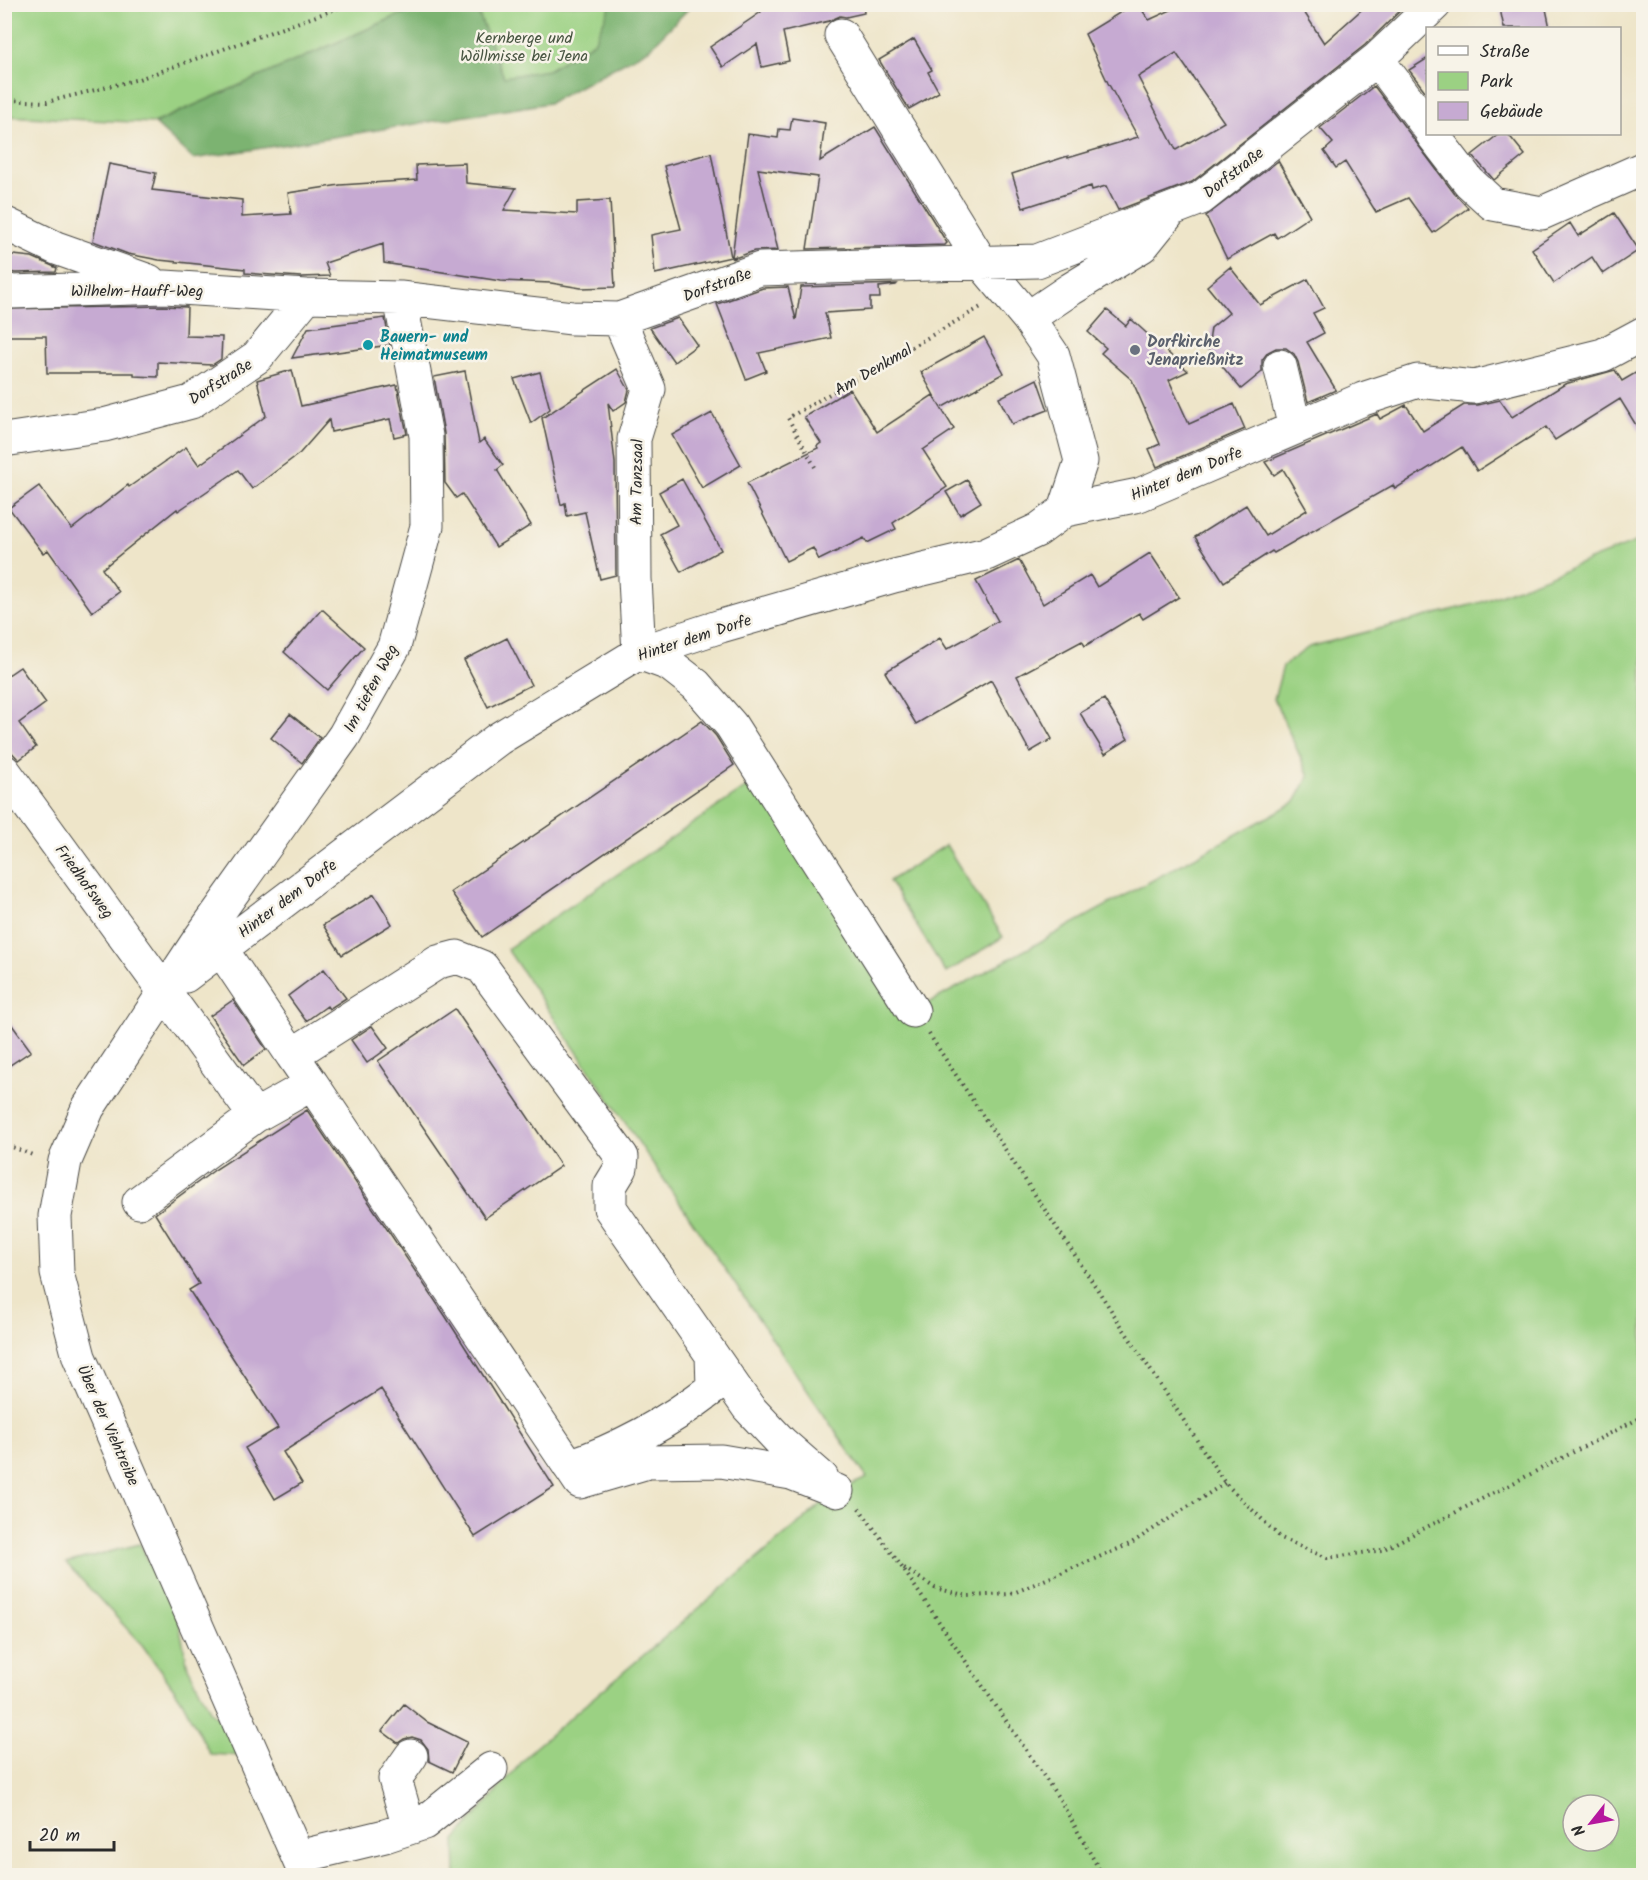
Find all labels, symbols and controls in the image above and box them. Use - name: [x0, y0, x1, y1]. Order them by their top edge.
- park label: Kernberge und Wöllmisse bei Jena: [460, 26, 588, 69]
- legend: [1426, 27, 1621, 135]
- text: Straße: [1480, 38, 1530, 67]
- text: Park: [1480, 68, 1513, 97]
- text: Gebäude: [1480, 98, 1543, 127]
- street label: Dorfstraße: [1198, 141, 1270, 205]
- street label: Dorfstraße: [680, 261, 755, 309]
- street label: Wilhelm-Hauff-Weg: [71, 279, 203, 304]
- place label: Bauern- und Heimatmuseum: [380, 325, 488, 368]
- place label: Dorfkirche Jenaprießnitz: [1147, 330, 1244, 373]
- marker: Bauern- und Heimatmuseum: [361, 338, 375, 352]
- street label: Am Denkmal: [830, 338, 918, 403]
- marker: Dorfkirche Jenaprießnitz: [1128, 343, 1142, 357]
- street label: Dorfstraße: [184, 353, 258, 412]
- street label: Am Tanzsaal: [624, 439, 651, 525]
- street label: Hinter dem Dorfe: [1127, 441, 1246, 508]
- street label: Hinter dem Dorfe: [634, 608, 755, 669]
- street label: Im tiefen Weg: [338, 640, 405, 737]
- street label: Friedhofsweg: [48, 839, 119, 924]
- street label: Hinter dem Dorfe: [233, 854, 343, 945]
- street label: Über der Viehtreibe: [70, 1361, 145, 1490]
- north arrow: [1561, 1793, 1621, 1853]
- scale bar: [30, 1814, 114, 1852]
- text: N: [1566, 1819, 1593, 1841]
- text: 20 m: [39, 1822, 80, 1851]

